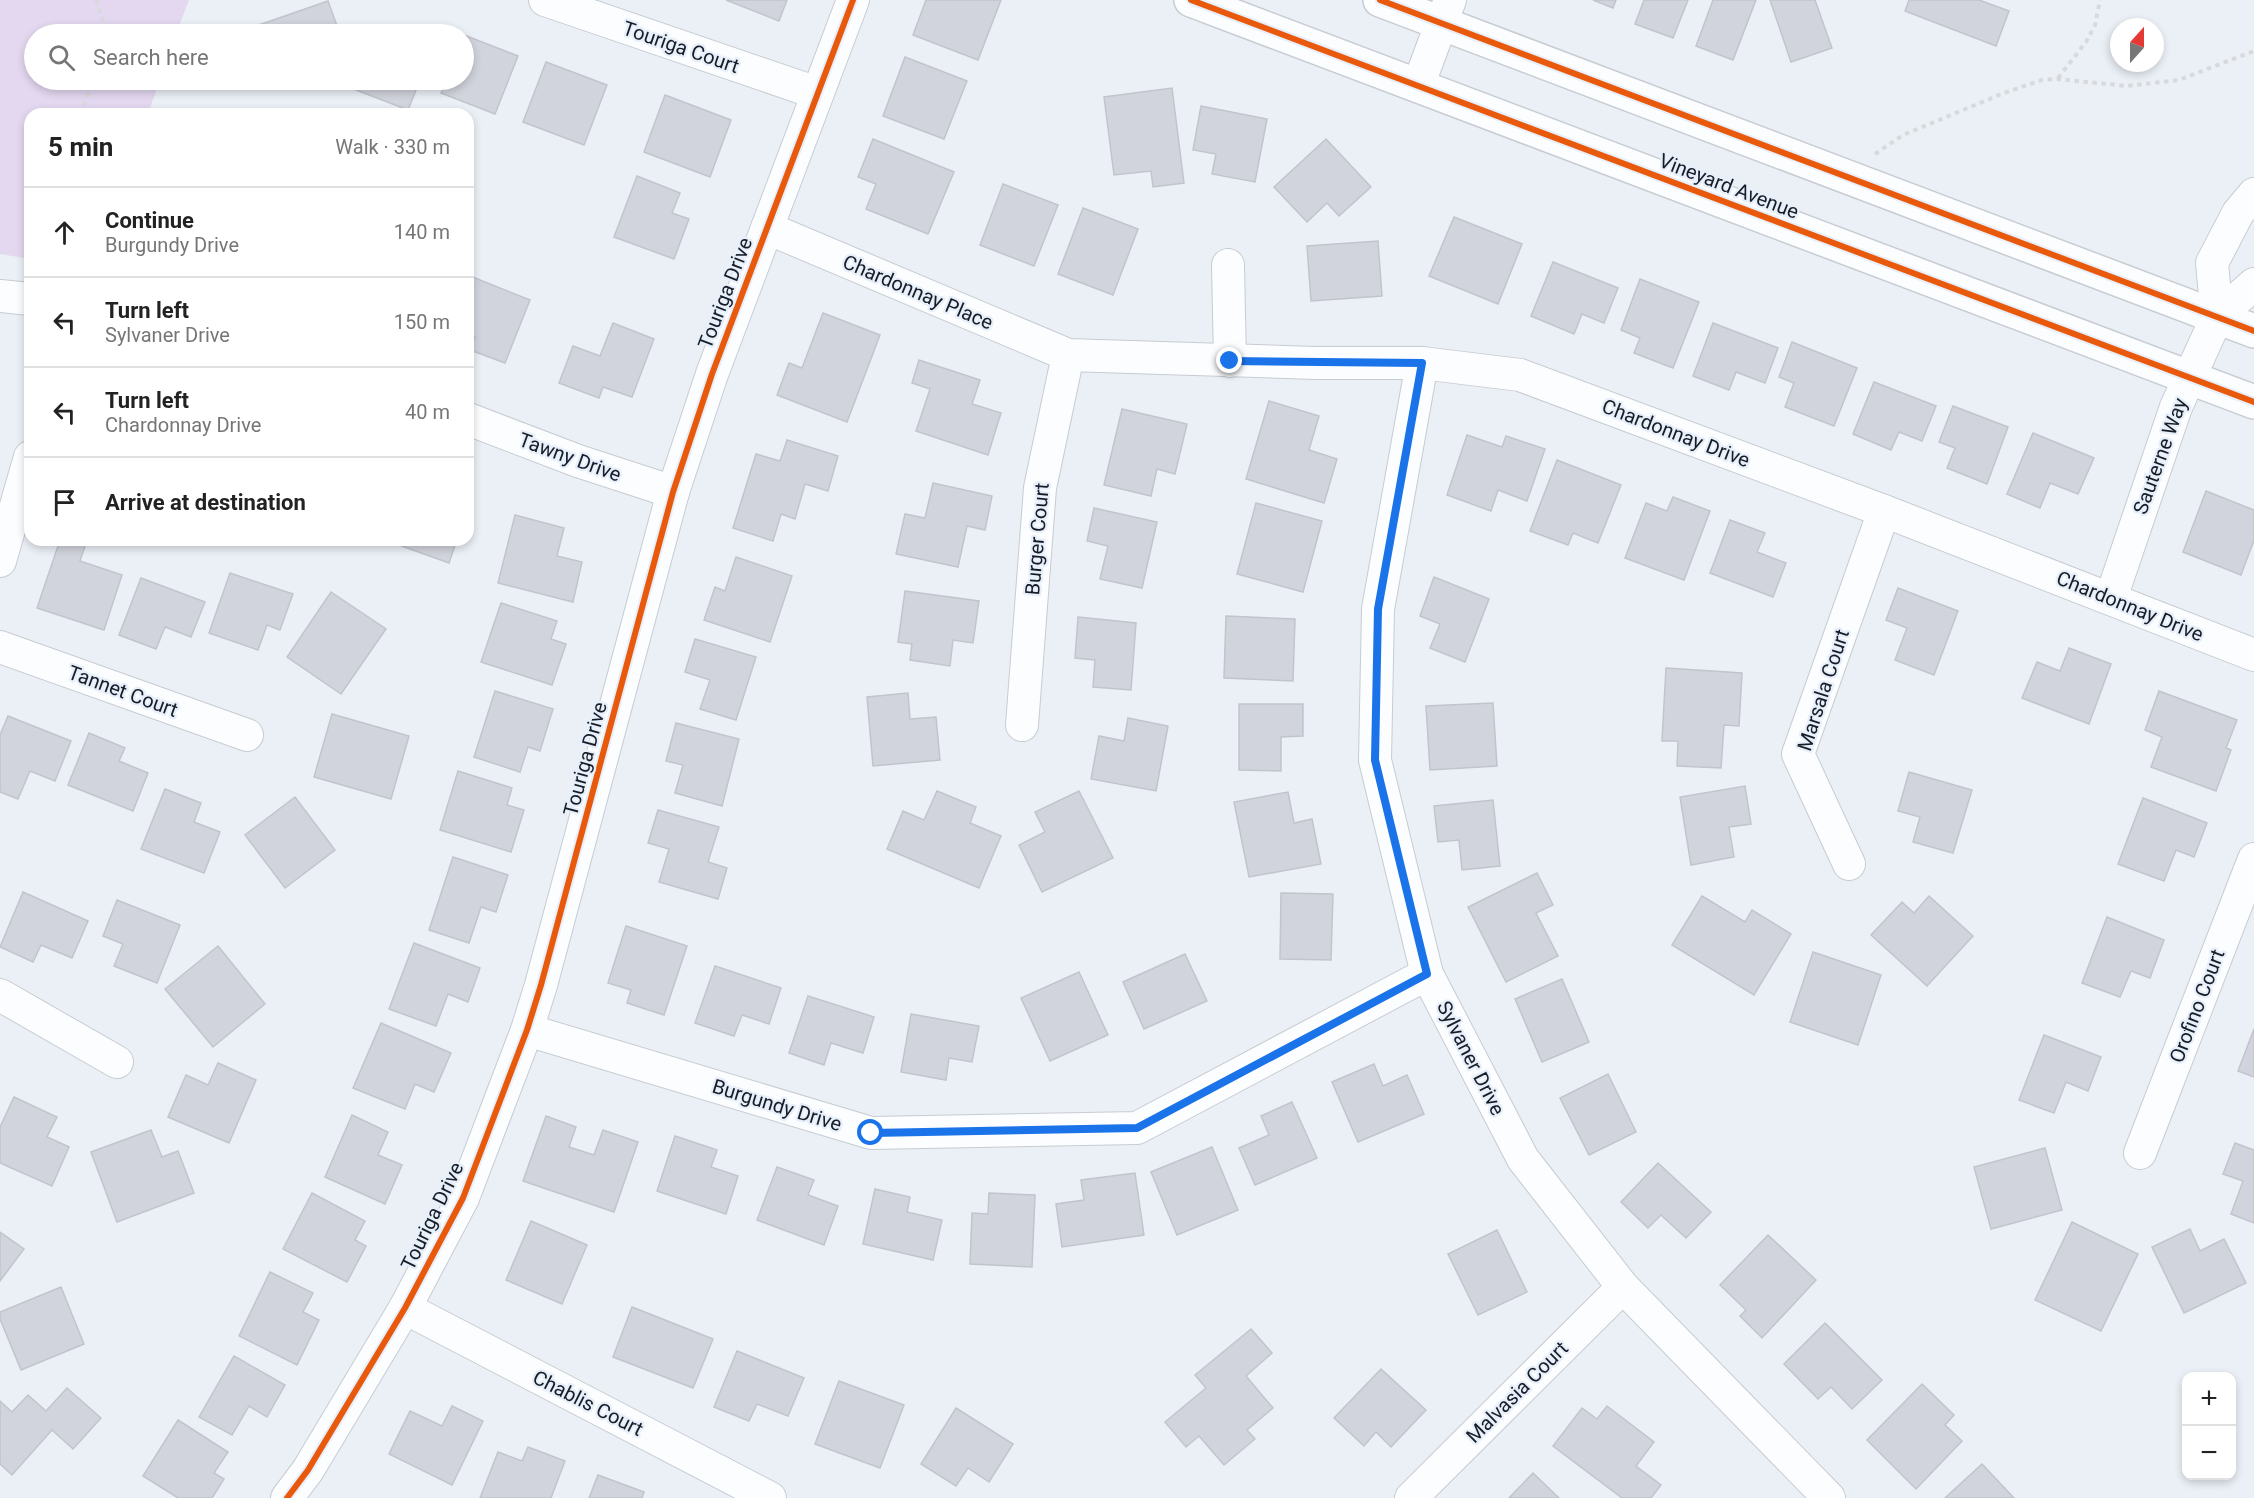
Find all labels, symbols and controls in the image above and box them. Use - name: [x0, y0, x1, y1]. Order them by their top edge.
- street label: Touriga Court: [620, 16, 742, 78]
- north arrow: [2110, 18, 2164, 72]
- search box: [24, 24, 474, 90]
- icon: search: [45, 41, 78, 74]
- text: Search here: [93, 45, 209, 70]
- text: 5 min: [48, 132, 113, 162]
- text: Walk · 330 m: [335, 135, 450, 159]
- street label: Vineyard Avenue: [1656, 148, 1802, 224]
- text: Continue: [105, 208, 194, 233]
- icon: ahead: [48, 216, 81, 249]
- text: 140 m: [394, 220, 450, 244]
- text: Burgundy Drive: [105, 233, 239, 257]
- street label: Touriga Drive: [693, 234, 757, 352]
- street label: Chardonnay Place: [839, 250, 997, 334]
- text: Turn left: [105, 298, 189, 323]
- icon: left: [48, 306, 81, 339]
- text: 150 m: [394, 310, 450, 334]
- text: Sylvaner Drive: [105, 323, 230, 347]
- route end: [1216, 347, 1242, 373]
- text: Turn left: [105, 388, 189, 413]
- street label: Chardonnay Drive: [1599, 394, 1753, 472]
- street label: Sauterne Way: [2128, 394, 2192, 517]
- icon: left: [48, 396, 81, 429]
- text: 40 m: [405, 400, 450, 424]
- text: Chardonnay Drive: [105, 413, 261, 437]
- street label: Tawny Drive: [516, 427, 624, 487]
- street label: Burger Court: [1020, 482, 1054, 596]
- icon: arrive: [48, 486, 81, 519]
- text: Arrive at destination: [105, 490, 306, 515]
- street label: Chardonnay Drive: [2053, 566, 2207, 646]
- street label: Marsala Court: [1792, 626, 1854, 754]
- street label: Tannet Court: [65, 660, 181, 722]
- street label: Touriga Drive: [558, 699, 612, 819]
- street label: Orofino Court: [2164, 946, 2230, 1066]
- street label: Sylvaner Drive: [1432, 997, 1510, 1119]
- street label: Burgundy Drive: [709, 1074, 845, 1136]
- route start: [857, 1119, 883, 1145]
- street label: Touriga Drive: [396, 1158, 468, 1274]
- street label: Malvasia Court: [1461, 1336, 1573, 1448]
- street label: Chablis Court: [529, 1365, 647, 1441]
- map controls: [2182, 1372, 2236, 1480]
- button: +: [2182, 1372, 2236, 1426]
- button: −: [2182, 1426, 2236, 1480]

